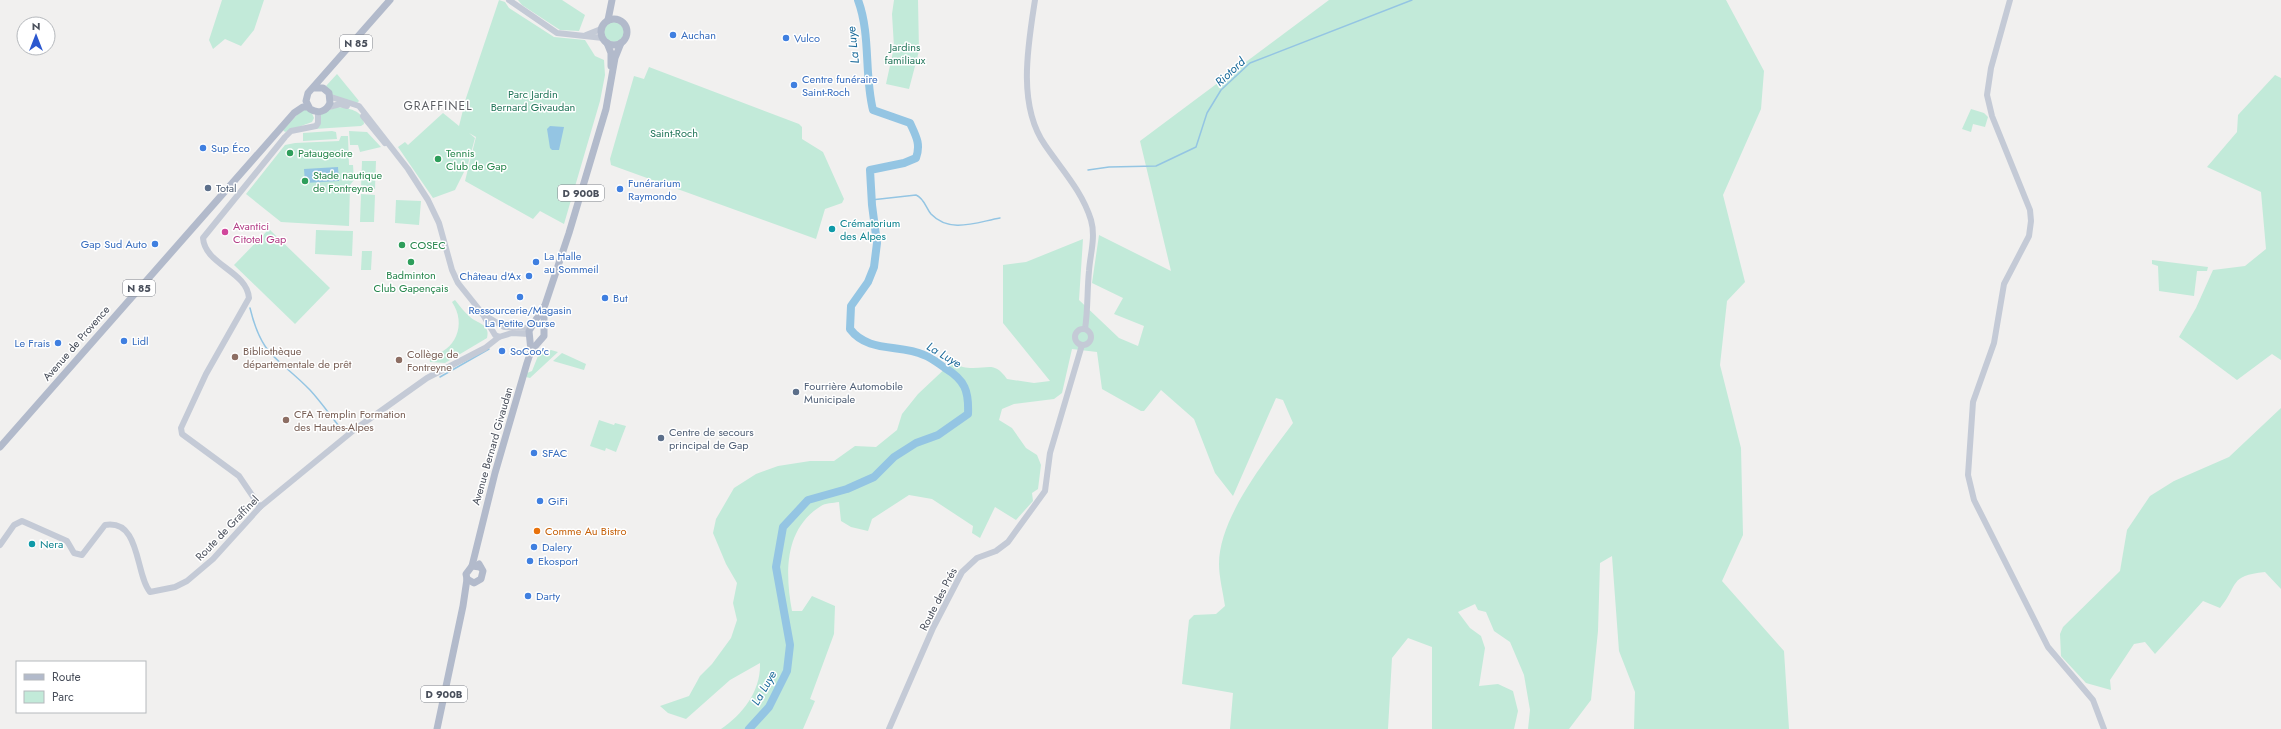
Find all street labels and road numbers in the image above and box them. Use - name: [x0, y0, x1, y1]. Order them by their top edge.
- road number: N 85: [340, 35, 372, 51]
- road number: D 900B: [558, 185, 604, 201]
- road number: N 85: [123, 280, 155, 296]
- street label: Avenue de Provence: [39, 302, 113, 384]
- street label: Avenue Bernard Givaudan: [467, 385, 517, 507]
- street label: Route de Graffinel: [192, 492, 262, 564]
- street label: Route des Prés: [915, 564, 961, 633]
- road number: D 900B: [421, 686, 467, 702]

